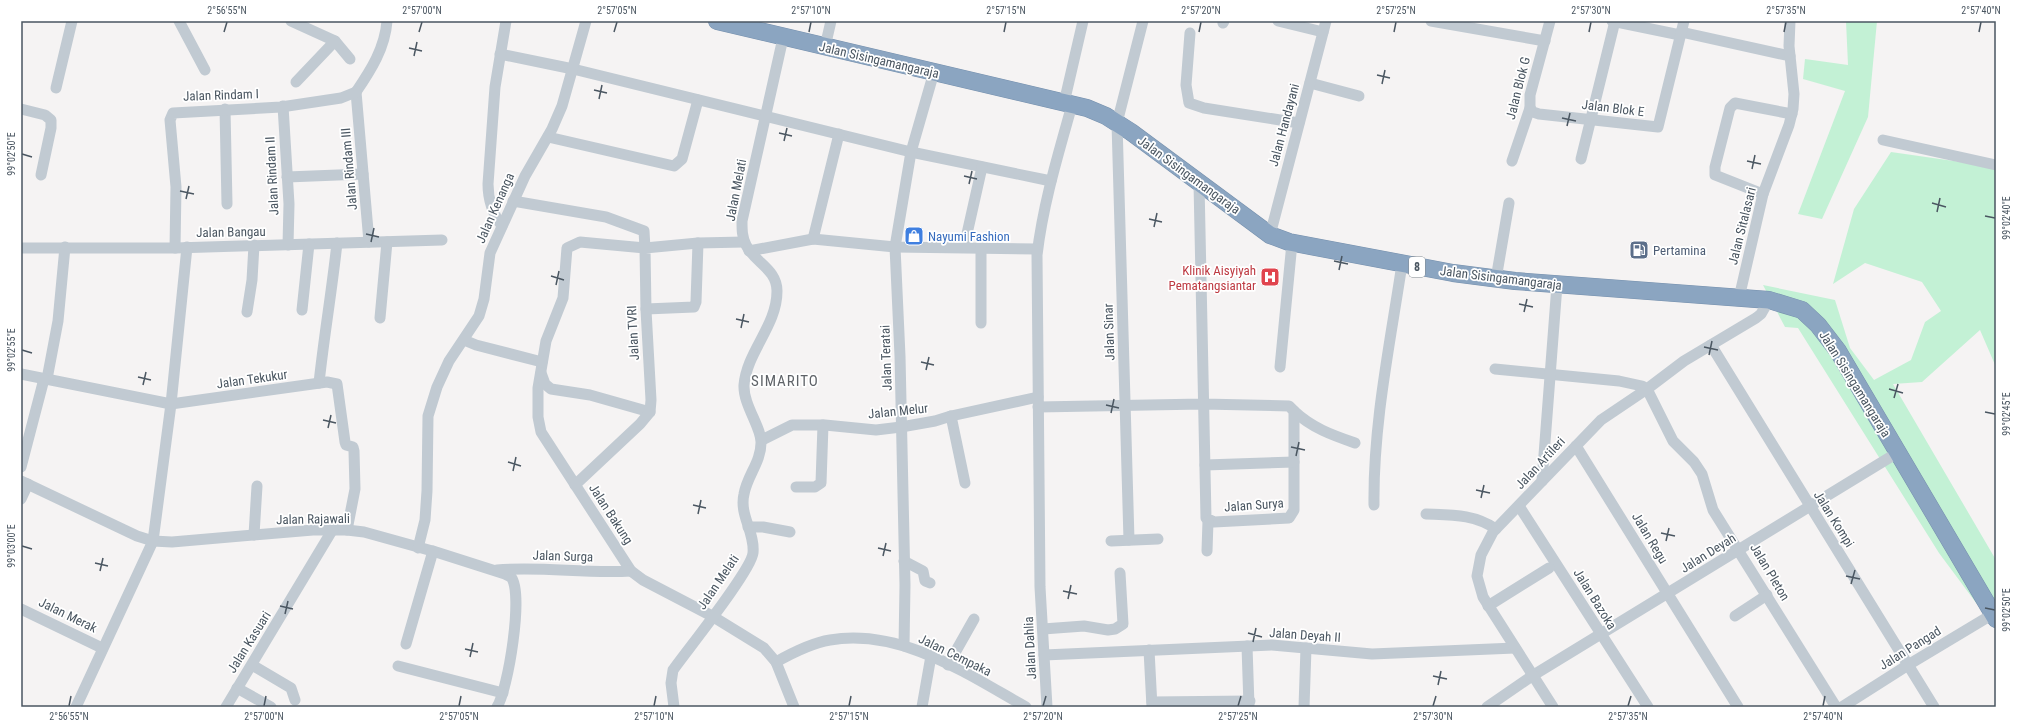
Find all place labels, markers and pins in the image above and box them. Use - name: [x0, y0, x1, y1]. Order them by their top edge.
- shop icon: Nayumi Fashion: [903, 225, 925, 247]
- place label: Nayumi Fashion: [928, 229, 1010, 244]
- fuel station icon: Pertamina: [1628, 239, 1650, 261]
- place label: Pertamina: [1653, 243, 1706, 258]
- place label: Klinik Aisyiyah Pematangsiantar: [1169, 263, 1256, 293]
- hospital icon: Klinik Aisyiyah Pematangsiantar: [1259, 266, 1281, 288]

